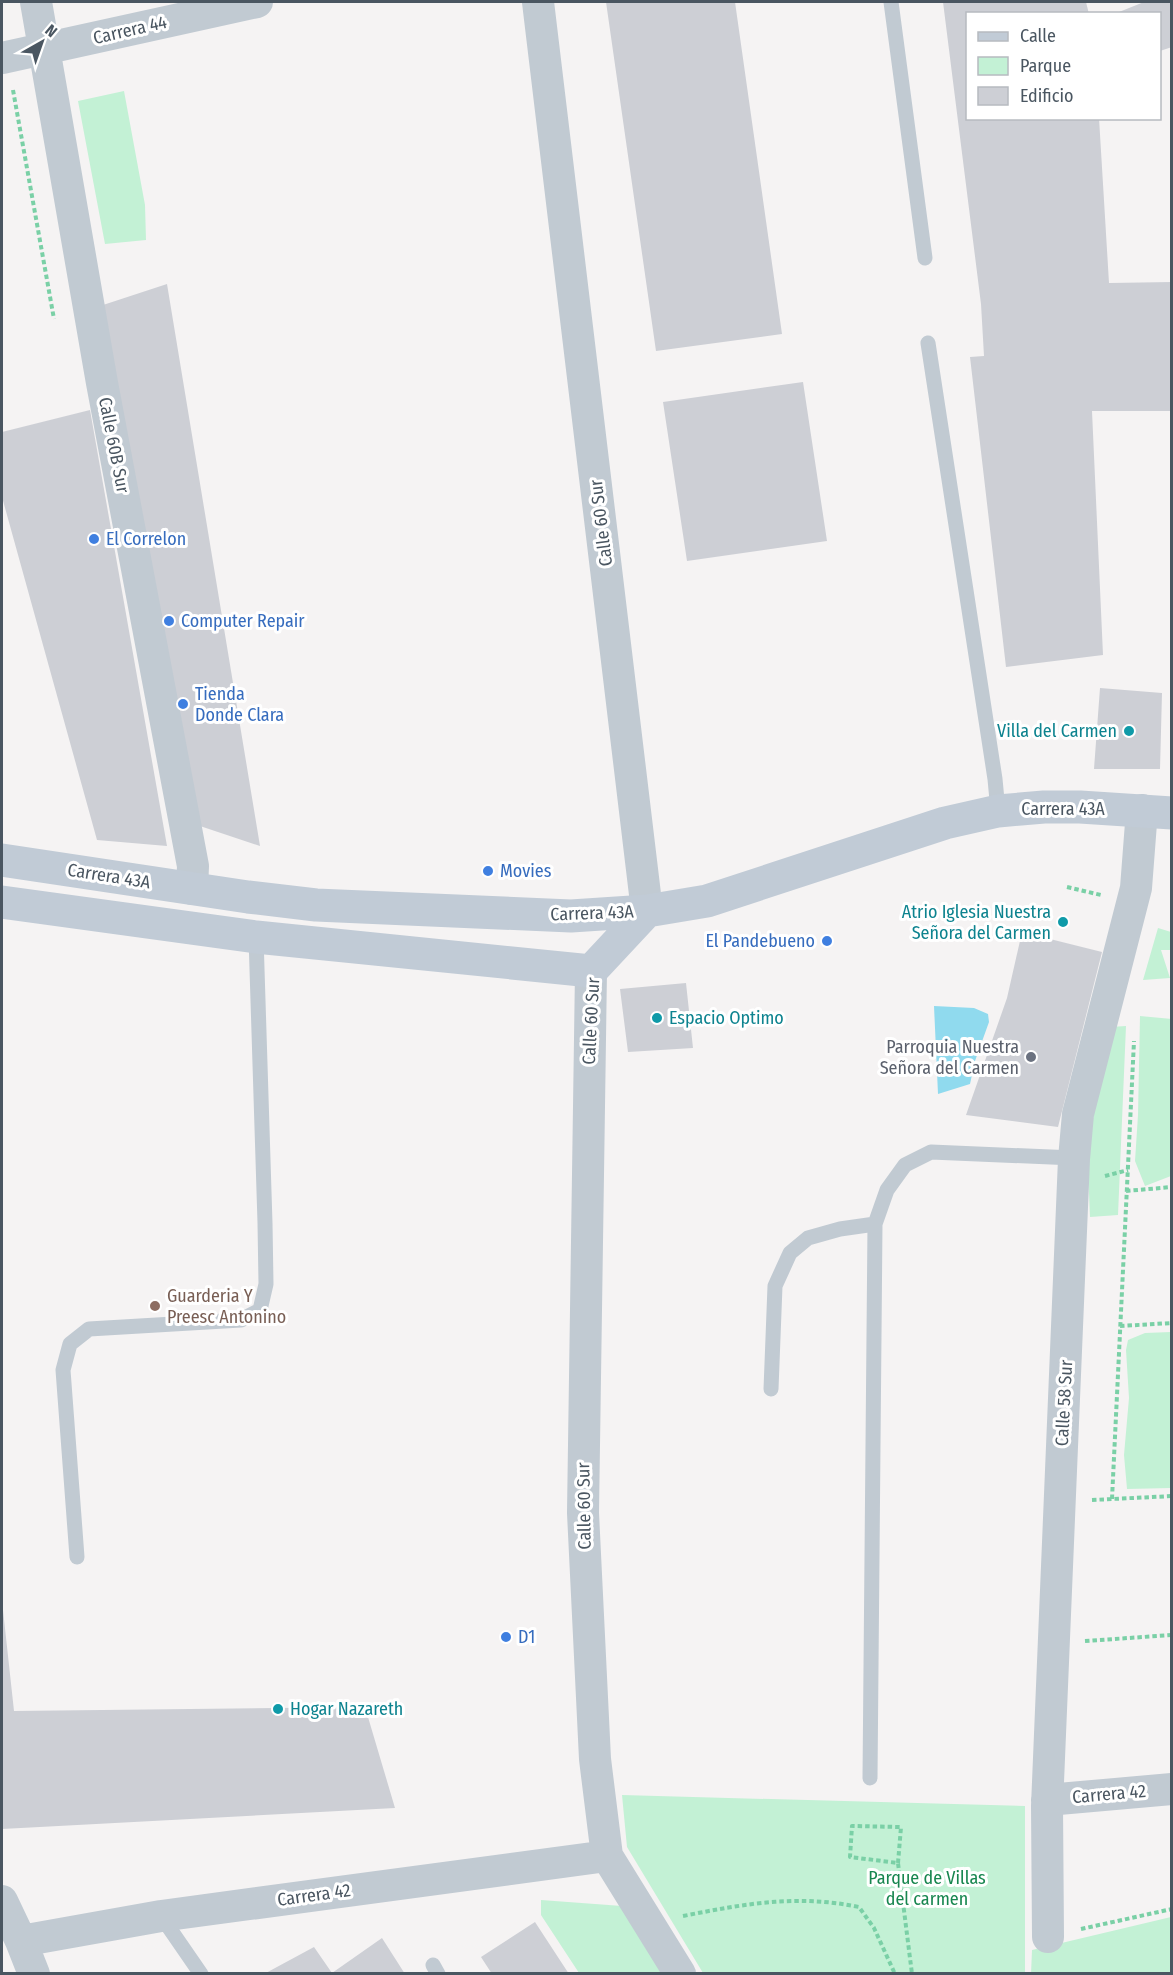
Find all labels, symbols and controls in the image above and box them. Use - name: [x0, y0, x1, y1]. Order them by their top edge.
- street label: Carrera 44: [91, 11, 169, 49]
- north arrow: [12, 12, 72, 72]
- legend: [966, 12, 1161, 120]
- text: N: [42, 21, 61, 41]
- text: Calle: [1020, 25, 1056, 47]
- text: Parque: [1020, 55, 1071, 77]
- text: Edificio: [1020, 85, 1073, 107]
- street label: Calle 60B Sur: [94, 395, 134, 495]
- street label: Calle 60 Sur: [585, 478, 617, 568]
- place label: El Correlon: [106, 528, 186, 550]
- marker: El Correlon: [87, 532, 101, 546]
- place label: Computer Repair: [181, 610, 305, 632]
- marker: Computer Repair: [162, 614, 176, 628]
- place label: Tienda Donde Clara: [195, 683, 284, 726]
- marker: Tienda Donde Clara: [176, 697, 190, 711]
- place label: Villa del Carmen: [997, 720, 1117, 742]
- marker: Villa del Carmen: [1122, 724, 1136, 738]
- street label: Carrera 43A: [1021, 798, 1105, 820]
- street label: Carrera 43A: [66, 859, 153, 893]
- place label: Movies: [500, 860, 552, 882]
- marker: Movies: [481, 864, 495, 878]
- street label: Carrera 43A: [550, 901, 635, 925]
- place label: Atrio Iglesia Nuestra Señora del Carmen: [902, 901, 1051, 944]
- marker: Atrio Iglesia Nuestra Señora del Carmen: [1056, 915, 1070, 929]
- place label: El Pandebueno: [706, 930, 815, 952]
- marker: El Pandebueno: [820, 934, 834, 948]
- street label: Calle 60 Sur: [578, 976, 604, 1065]
- place label: Espacio Optimo: [669, 1007, 784, 1029]
- marker: Espacio Optimo: [650, 1011, 664, 1025]
- place label: Parroquia Nuestra Señora del Carmen: [880, 1036, 1019, 1079]
- marker: Parroquia Nuestra Señora del Carmen: [1024, 1050, 1038, 1064]
- place label: Guarderia Y Preesc Antonino: [167, 1285, 286, 1328]
- marker: Guarderia Y Preesc Antonino: [148, 1299, 162, 1313]
- street label: Calle 58 Sur: [1051, 1359, 1077, 1447]
- street label: Calle 60 Sur: [572, 1461, 596, 1550]
- place label: D1: [518, 1626, 535, 1648]
- marker: D1: [499, 1630, 513, 1644]
- place label: Hogar Nazareth: [290, 1698, 403, 1720]
- marker: Hogar Nazareth: [271, 1702, 285, 1716]
- street label: Carrera 42: [1071, 1780, 1147, 1808]
- park label: Parque de Villas del carmen: [868, 1867, 986, 1910]
- street label: Carrera 42: [276, 1879, 352, 1911]

